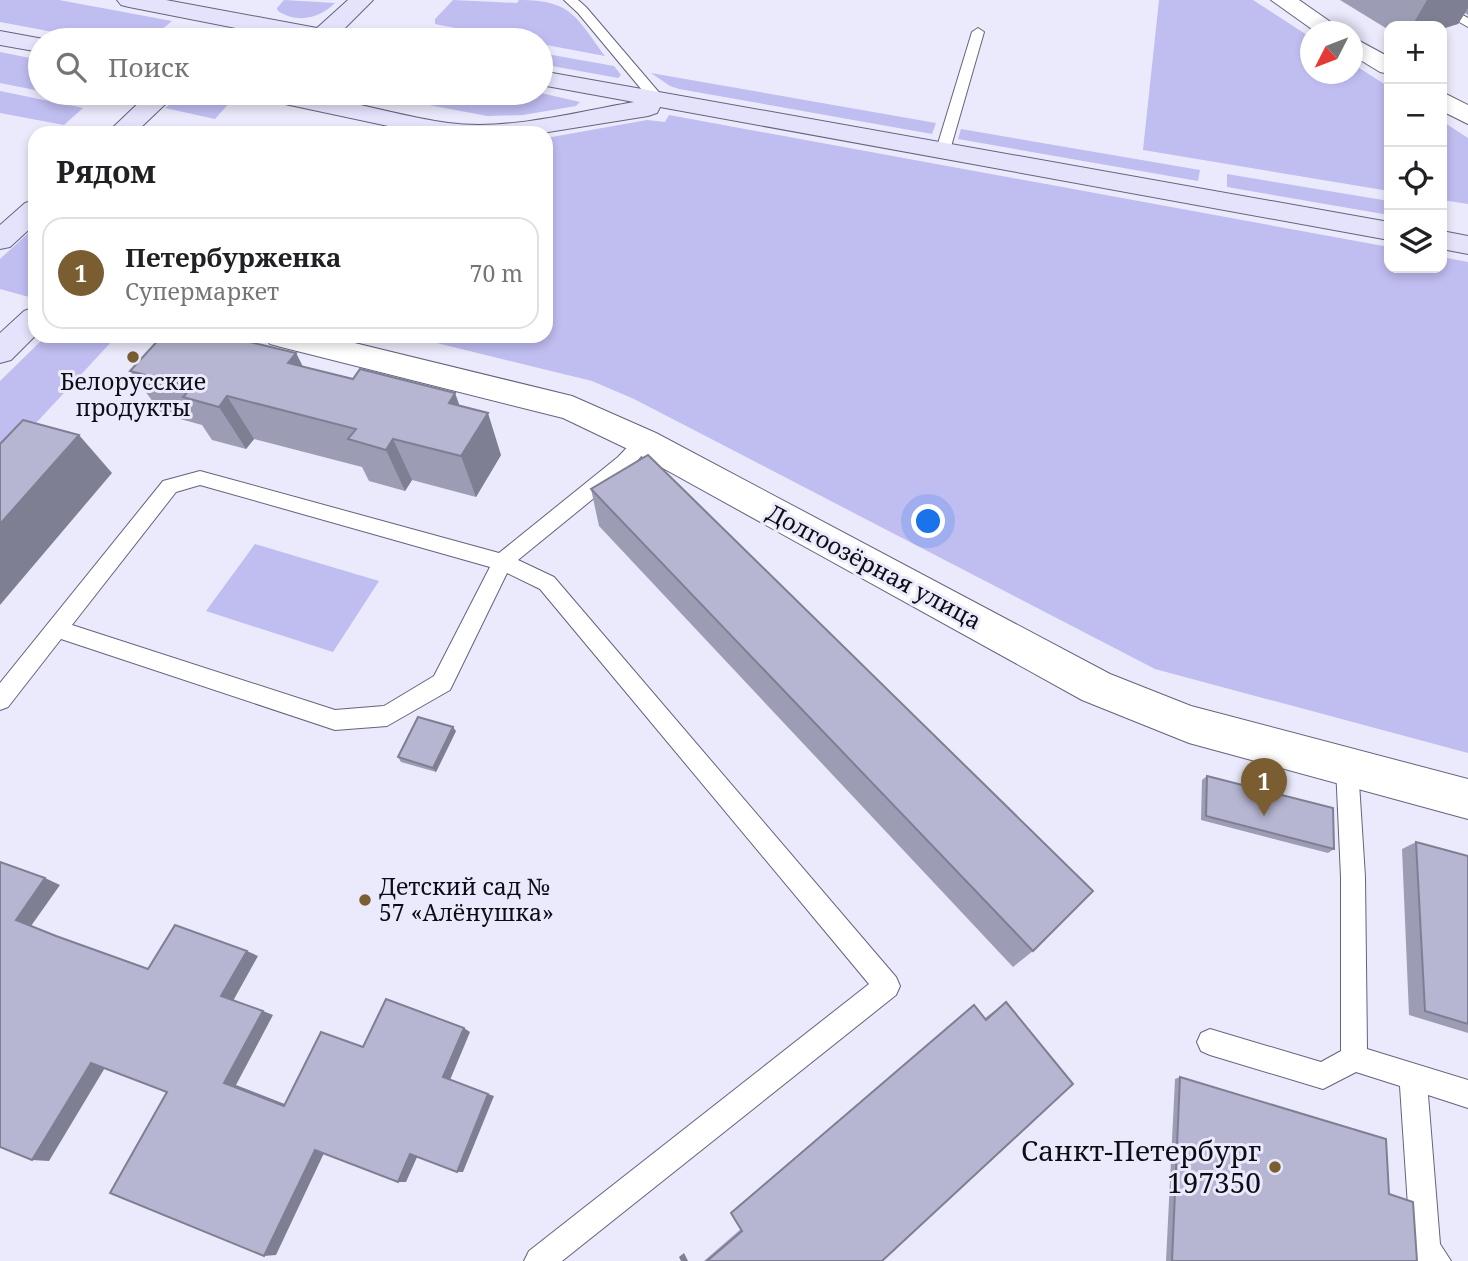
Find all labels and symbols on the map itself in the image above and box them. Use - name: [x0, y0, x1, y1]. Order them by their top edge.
- north arrow: [1300, 21, 1363, 84]
- marker: Белорусские продукты: [125, 349, 141, 365]
- place label: Белорусские продукты: [60, 365, 206, 423]
- street label: Долгоозёрная улица: [762, 496, 987, 636]
- your location: [911, 504, 945, 538]
- pin: 1: [1241, 758, 1287, 816]
- place label: Детский сад № 57 «Алёнушка»: [379, 870, 554, 928]
- marker: Детский сад № 57 «Алёнушка»: [357, 892, 373, 908]
- place label: Санкт-Петербург 197350: [1021, 1131, 1261, 1201]
- marker: Санкт-Петербург 197350: [1267, 1159, 1283, 1175]

